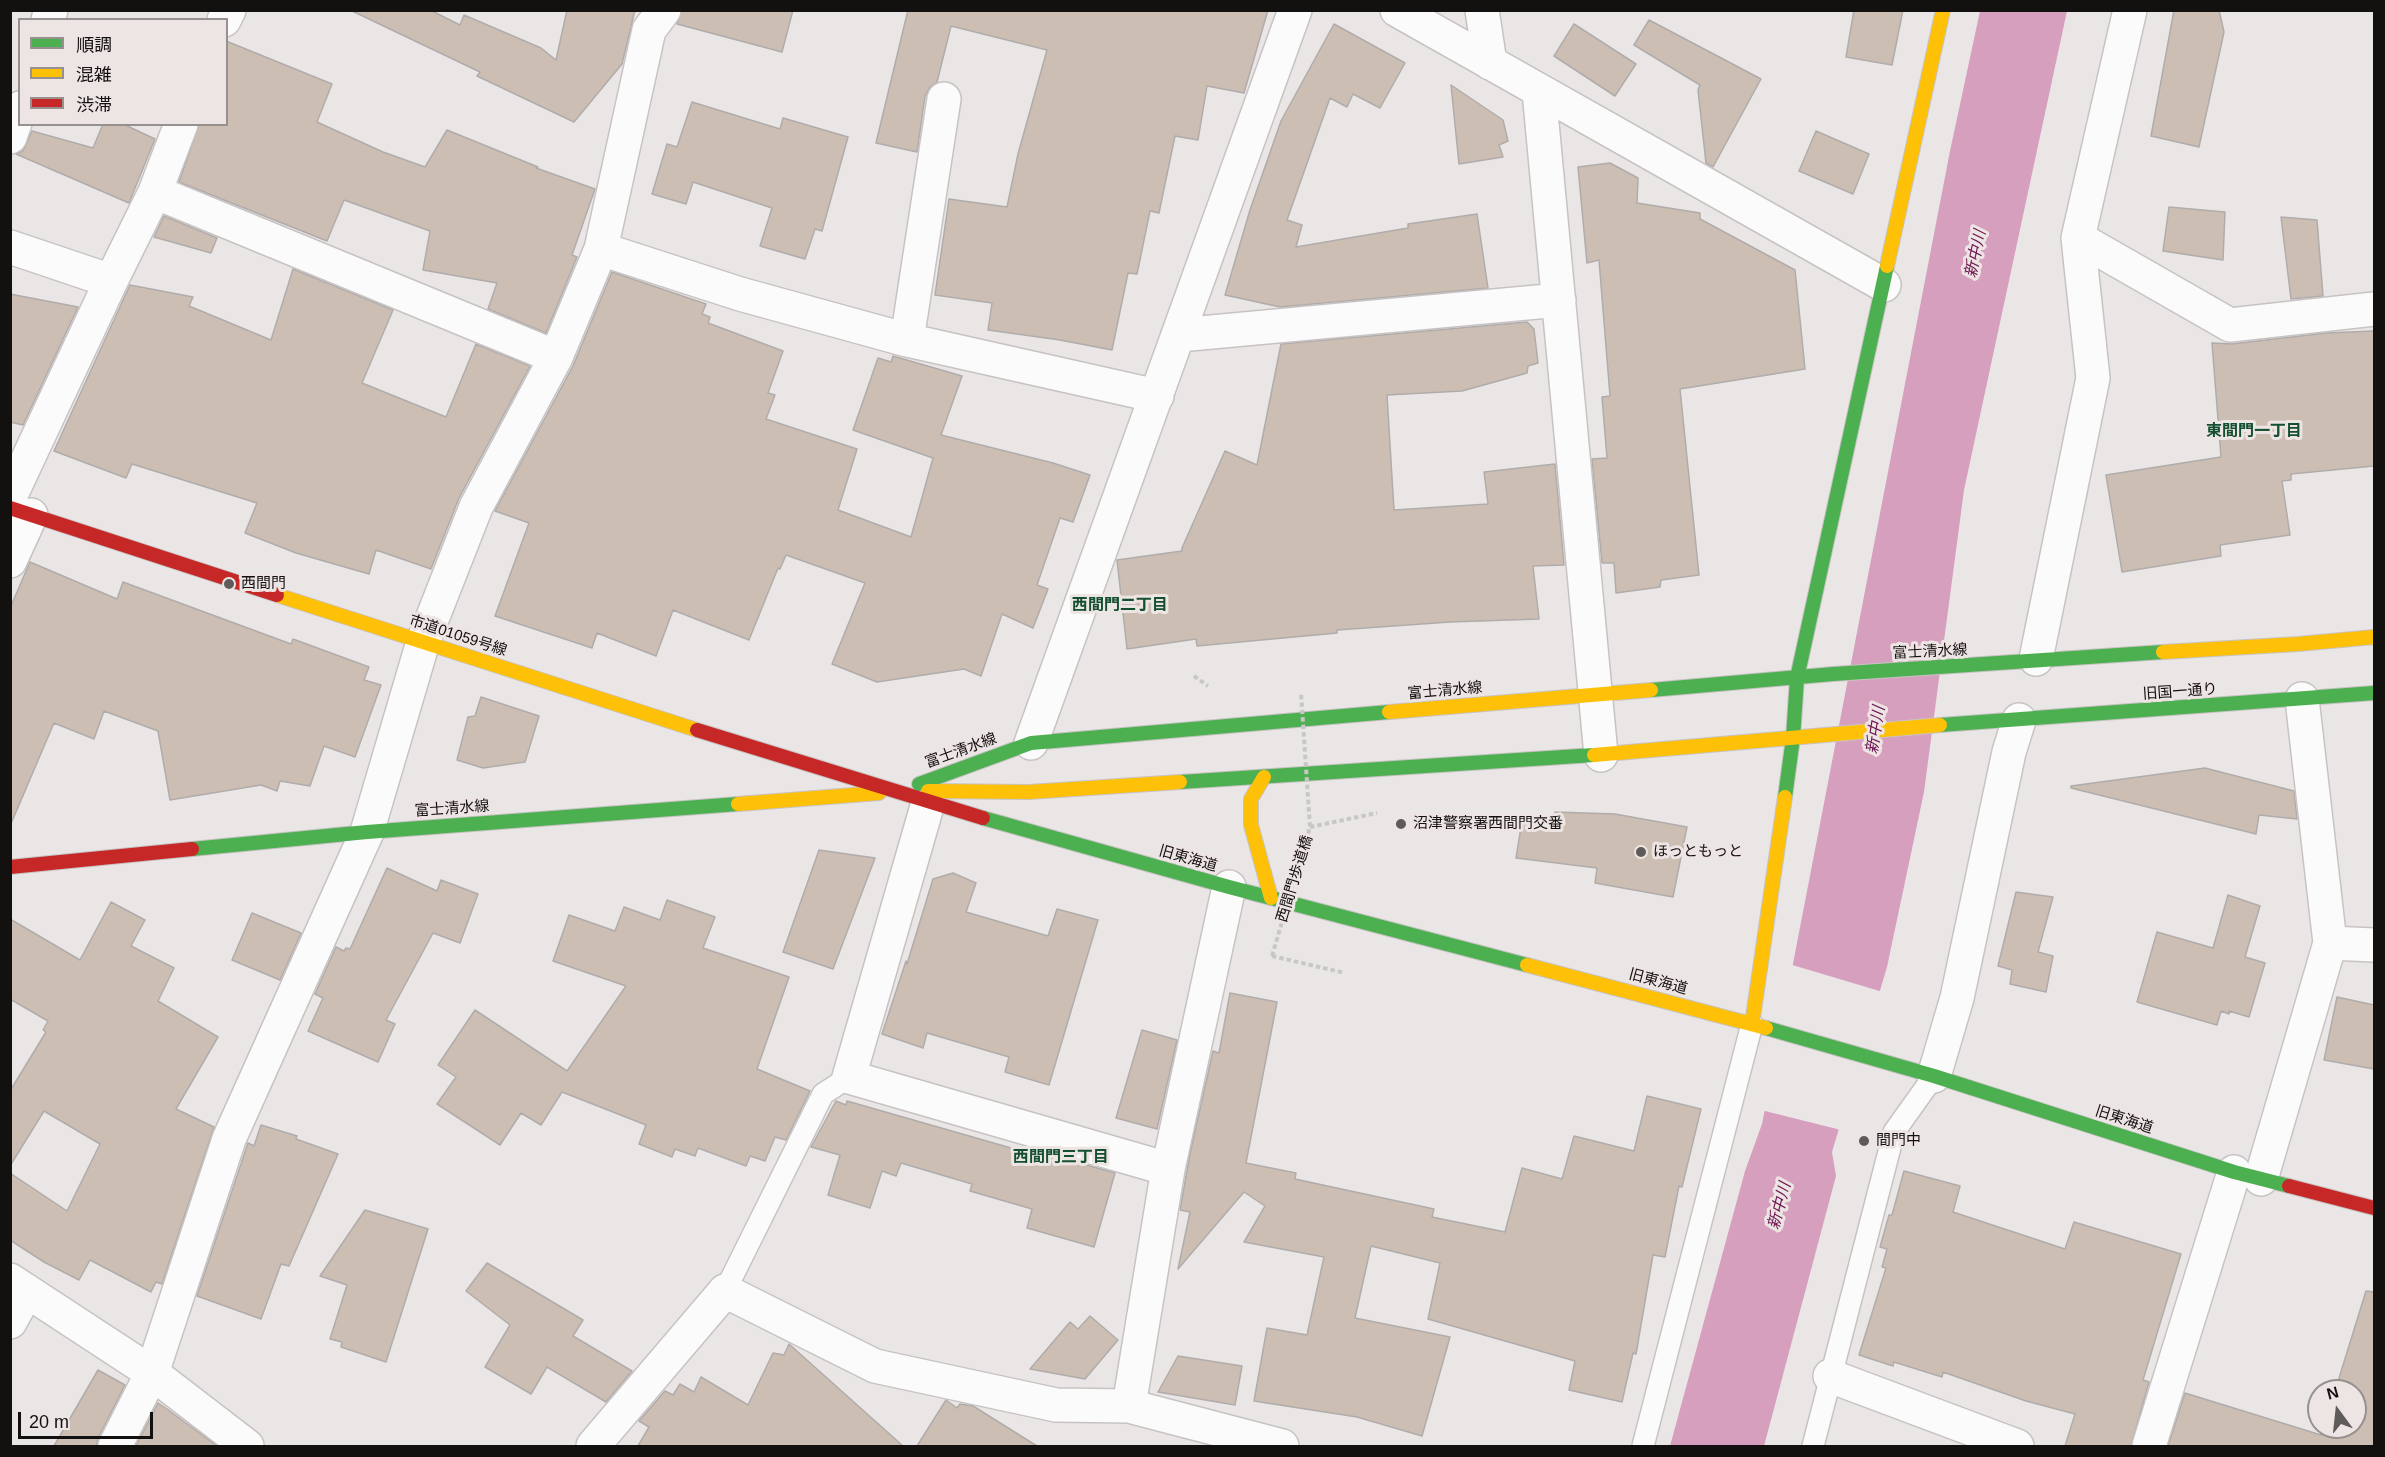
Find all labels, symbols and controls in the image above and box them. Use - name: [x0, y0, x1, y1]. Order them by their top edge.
- legend: [18, 18, 228, 126]
- text: 順調: [76, 35, 112, 55]
- text: 混雑: [76, 65, 112, 85]
- text: 渋滞: [76, 95, 112, 115]
- water label: 新中川: [1962, 229, 1990, 279]
- district label: 東間門一丁目: [2206, 422, 2302, 442]
- place label: 西間門: [241, 575, 286, 593]
- marker: 西間門: [222, 577, 236, 591]
- district label: 西間門二丁目: [1072, 596, 1168, 616]
- street label: 市道01059号線: [407, 612, 509, 660]
- street label: 富士清水線: [1892, 641, 1968, 663]
- street label: 富士清水線: [1407, 679, 1483, 703]
- street label: 旧国一通り: [2142, 680, 2218, 704]
- water label: 新中川: [1863, 705, 1889, 755]
- street label: 富士清水線: [923, 730, 999, 772]
- street label: 富士清水線: [414, 797, 490, 821]
- place label: 沼津警察署西間門交番: [1413, 815, 1563, 833]
- marker: 沼津警察署西間門交番: [1394, 817, 1408, 831]
- street label: 西間門歩道橋: [1273, 833, 1317, 925]
- street label: 旧東海道: [1157, 842, 1219, 876]
- place label: ほっともっと: [1653, 843, 1743, 861]
- marker: ほっともっと: [1634, 845, 1648, 859]
- street label: 旧東海道: [1627, 966, 1689, 998]
- street label: 旧東海道: [2093, 1102, 2155, 1138]
- place label: 間門中: [1876, 1132, 1921, 1150]
- marker: 間門中: [1857, 1134, 1871, 1148]
- district label: 西間門三丁目: [1013, 1148, 1109, 1168]
- water label: 新中川: [1765, 1180, 1795, 1232]
- north arrow: [2307, 1379, 2367, 1439]
- text: N: [2325, 1383, 2341, 1403]
- scale bar: [21, 1400, 156, 1438]
- text: 20 m: [29, 1412, 69, 1432]

